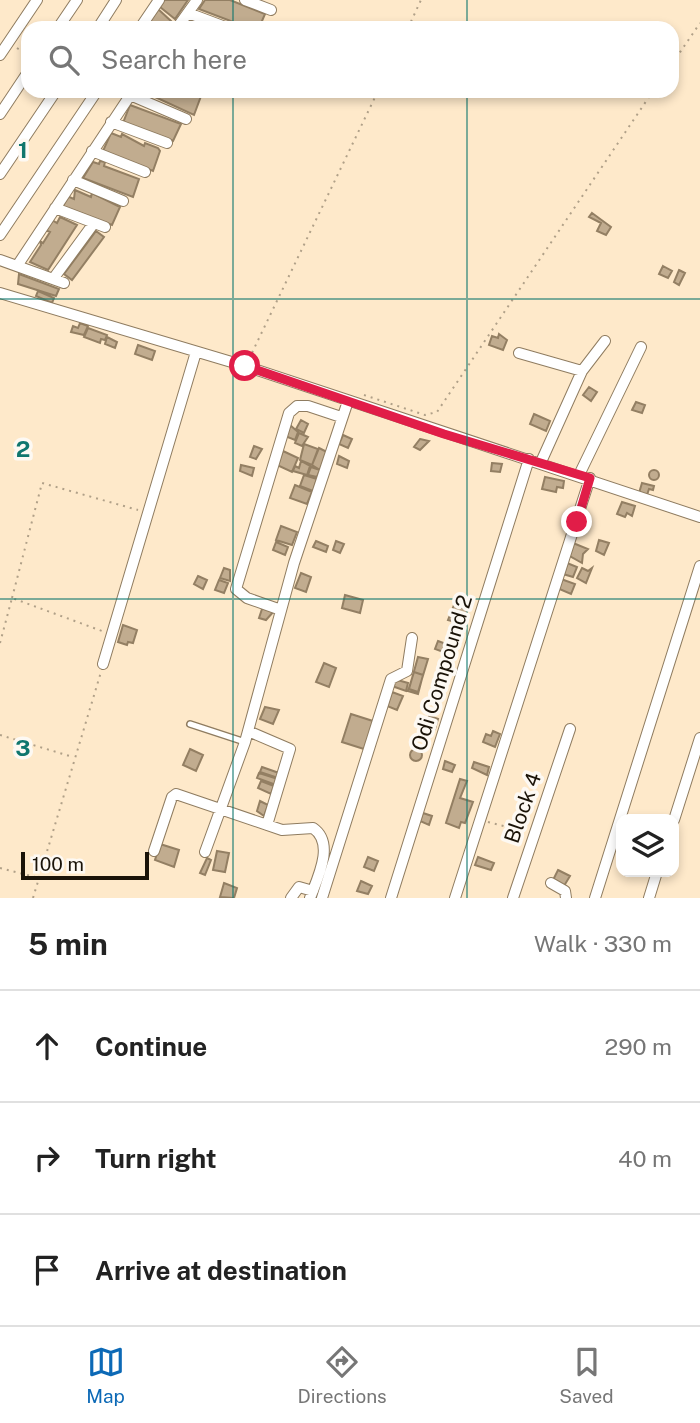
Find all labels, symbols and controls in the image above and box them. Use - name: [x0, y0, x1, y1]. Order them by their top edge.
- search box: [21, 21, 679, 98]
- icon: search: [45, 41, 83, 79]
- text: Search here: [101, 44, 247, 75]
- text: 1: [18, 136, 28, 163]
- route start: [229, 350, 260, 381]
- text: 2: [16, 435, 30, 462]
- route end: [561, 506, 592, 537]
- street label: Odi Compound 2: [406, 592, 477, 754]
- text: 3: [15, 734, 31, 761]
- street label: Block 4: [499, 769, 546, 846]
- map controls: [616, 814, 679, 877]
- button: layers: [616, 814, 679, 877]
- scale bar: [21, 849, 149, 881]
- text: 100 m: [32, 853, 84, 875]
- text: 5 min: [28, 926, 108, 962]
- text: Walk · 330 m: [534, 930, 672, 957]
- icon: ahead: [28, 1027, 66, 1065]
- text: Continue: [95, 1031, 207, 1062]
- text: 290 m: [605, 1033, 672, 1060]
- icon: right: [28, 1139, 66, 1177]
- text: Turn right: [95, 1143, 217, 1174]
- text: 40 m: [618, 1145, 672, 1172]
- icon: arrive: [28, 1251, 66, 1289]
- text: Arrive at destination: [95, 1255, 347, 1286]
- tab: Map: [86, 1343, 125, 1407]
- tab: Directions: [297, 1343, 387, 1407]
- tab: Saved: [559, 1343, 614, 1407]

